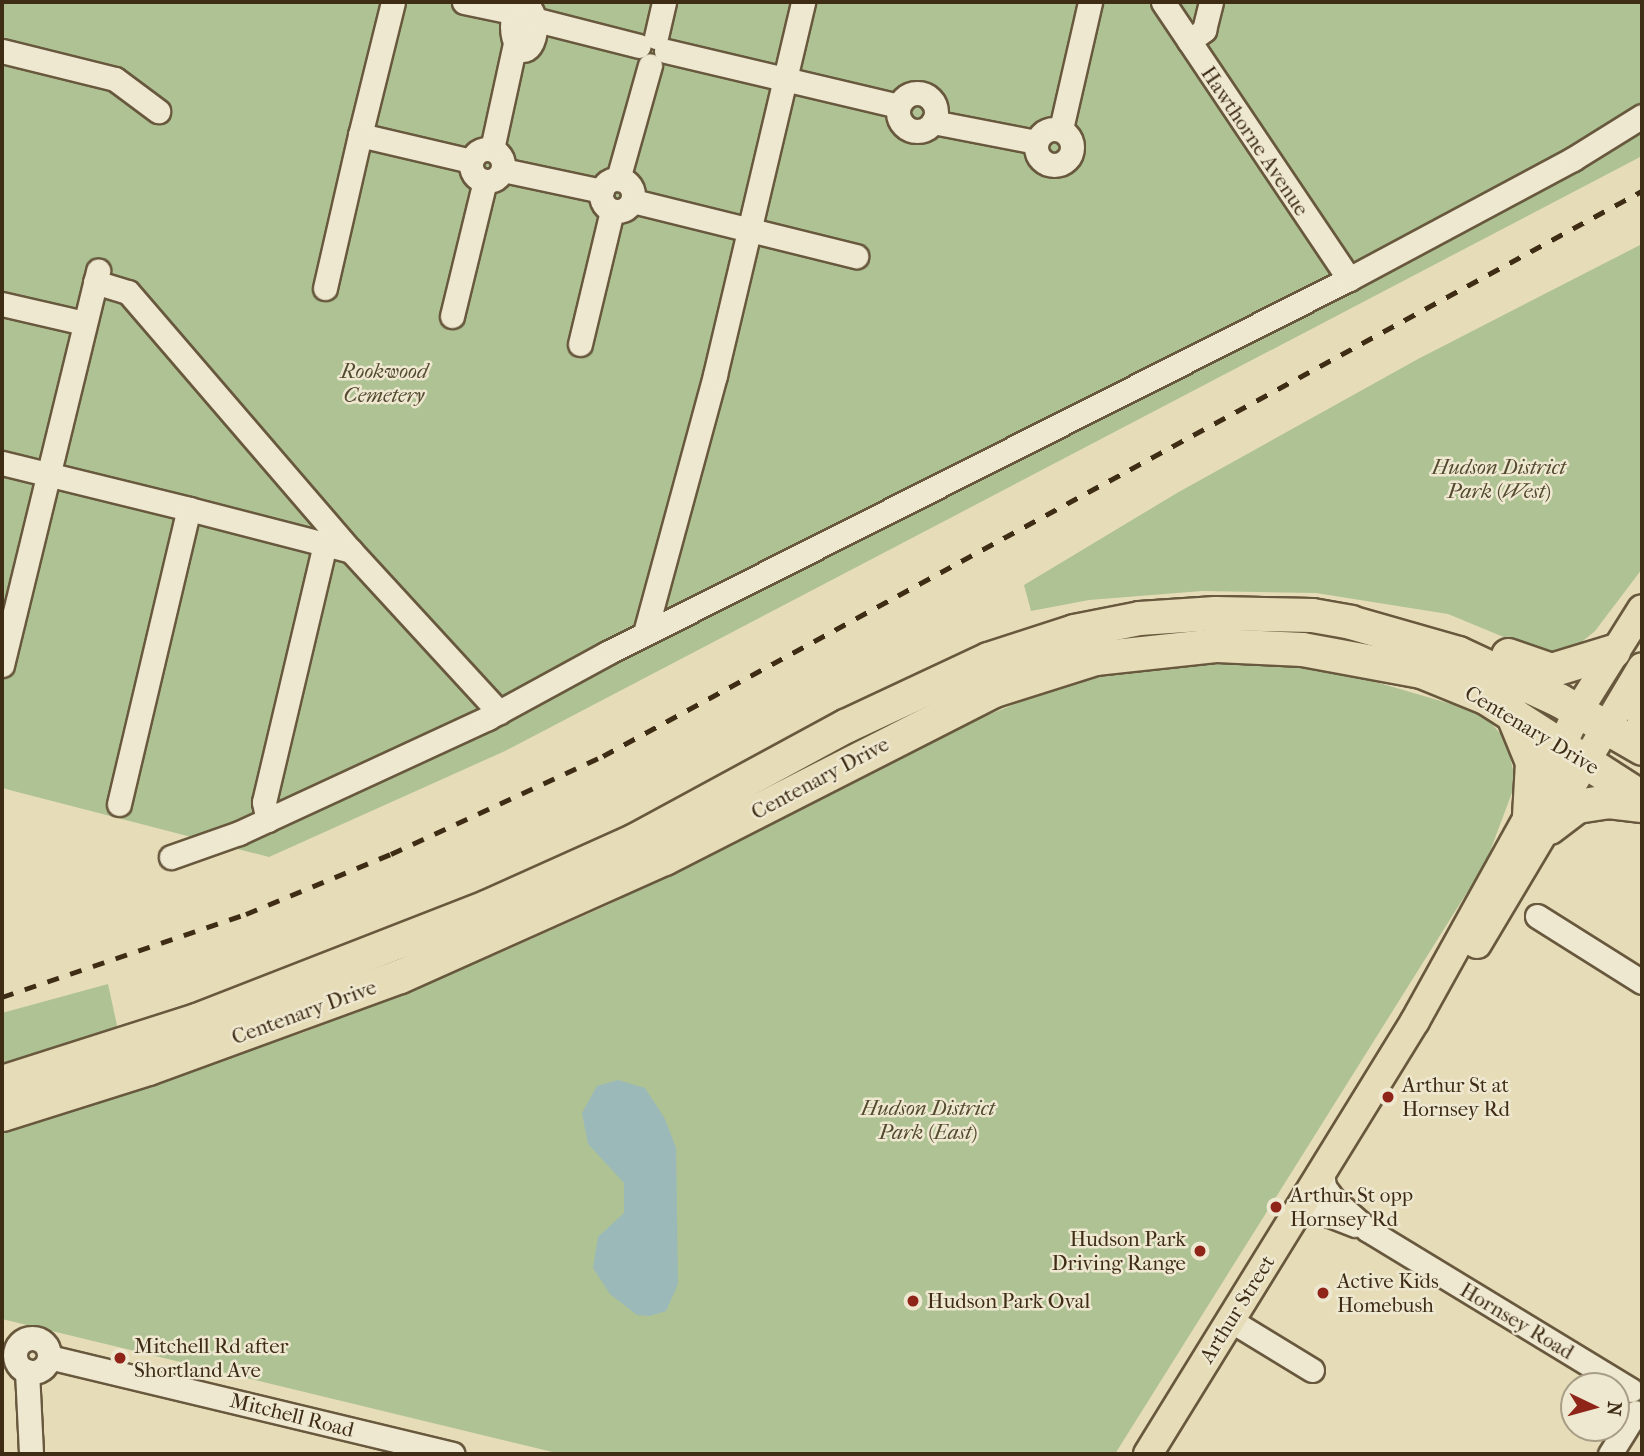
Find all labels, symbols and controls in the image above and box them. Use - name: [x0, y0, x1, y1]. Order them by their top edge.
- street label: Hawthorne Avenue: [1196, 61, 1314, 221]
- park label: Rookwood Cemetery: [340, 358, 428, 408]
- park label: Hudson District Park (West): [1432, 454, 1566, 504]
- street label: Centenary Drive: [1460, 680, 1604, 780]
- street label: Centenary Drive: [747, 731, 893, 825]
- street label: Centenary Drive: [228, 974, 380, 1050]
- place label: Arthur St at Hornsey Rd: [1402, 1072, 1510, 1122]
- marker: Arthur St at Hornsey Rd: [1380, 1089, 1396, 1105]
- park label: Hudson District Park (East): [861, 1095, 995, 1145]
- place label: Arthur St opp Hornsey Rd: [1290, 1182, 1413, 1232]
- marker: Arthur St opp Hornsey Rd: [1268, 1199, 1284, 1215]
- place label: Hudson Park Driving Range: [1051, 1226, 1186, 1276]
- marker: Hudson Park Driving Range: [1192, 1243, 1208, 1259]
- street label: Arthur Street: [1194, 1250, 1280, 1368]
- place label: Active Kids Homebush: [1337, 1268, 1439, 1318]
- street label: Hornsey Road: [1456, 1277, 1578, 1365]
- marker: Active Kids Homebush: [1315, 1285, 1331, 1301]
- place label: Hudson Park Oval: [927, 1288, 1090, 1314]
- marker: Hudson Park Oval: [905, 1293, 921, 1309]
- place label: Mitchell Rd after Shortland Ave: [134, 1333, 289, 1383]
- marker: Mitchell Rd after Shortland Ave: [112, 1350, 128, 1366]
- north arrow: [1560, 1372, 1630, 1442]
- street label: Mitchell Road: [227, 1387, 357, 1443]
- text: N: [1602, 1401, 1626, 1417]

